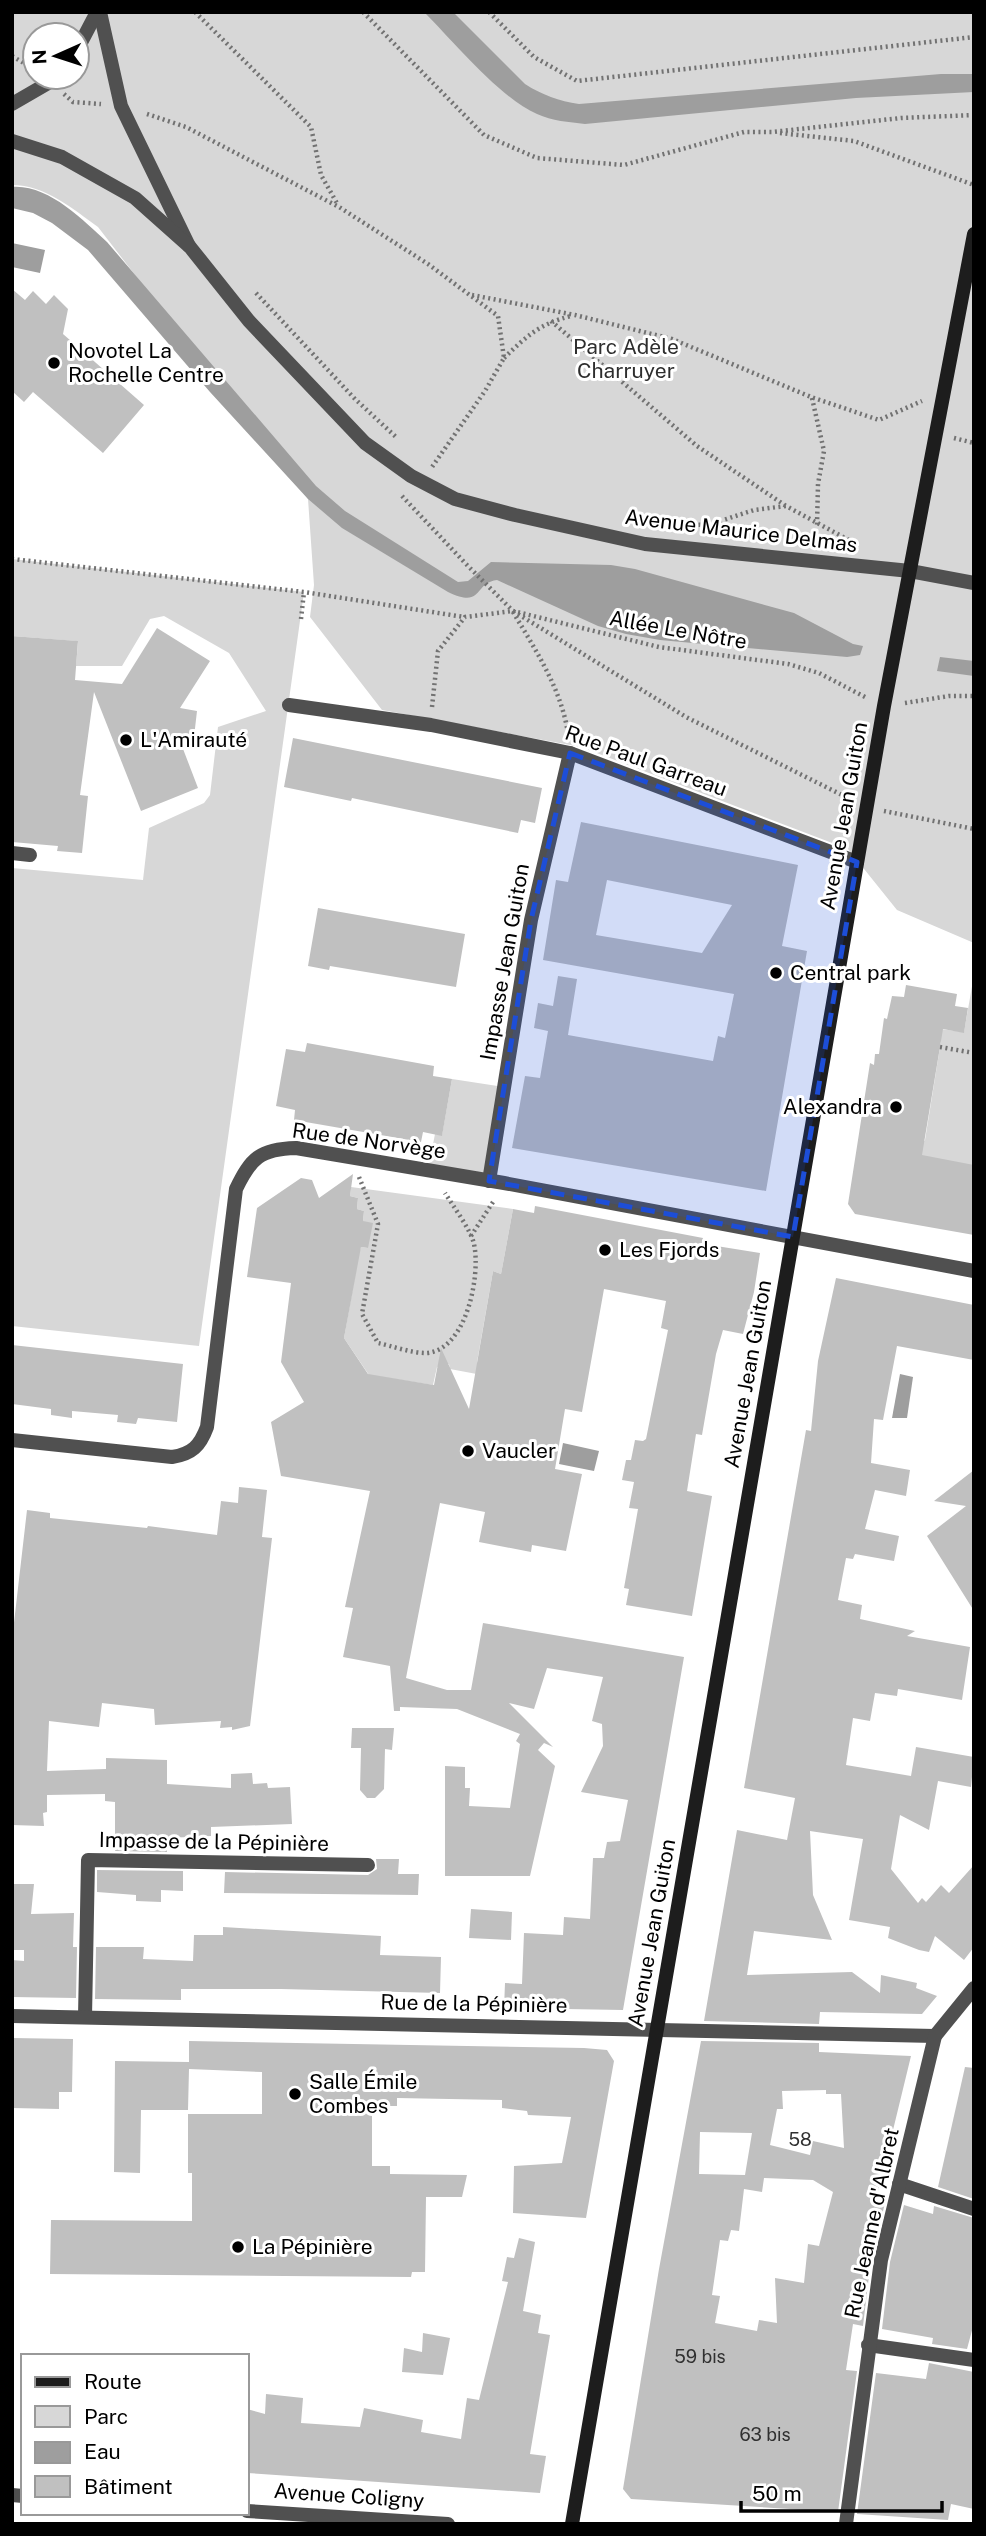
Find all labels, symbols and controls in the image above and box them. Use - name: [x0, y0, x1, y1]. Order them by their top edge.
- north arrow: [21, 21, 91, 91]
- text: N: [28, 49, 50, 65]
- park label: Parc Adèle Charruyer: [573, 334, 679, 383]
- place label: Novotel La Rochelle Centre: [68, 338, 224, 387]
- marker: Novotel La Rochelle Centre: [46, 355, 62, 371]
- street label: Avenue Maurice Delmas: [623, 504, 859, 557]
- street label: Allée Le Nôtre: [607, 605, 749, 654]
- street label: Rue Paul Garreau: [562, 720, 731, 801]
- street label: Avenue Jean Guiton: [815, 720, 872, 912]
- place label: L'Amirauté: [140, 727, 247, 752]
- marker: L'Amirauté: [118, 732, 134, 748]
- street label: Impasse Jean Guiton: [475, 861, 534, 1062]
- place label: Central park: [790, 960, 911, 985]
- marker: Central park: [768, 965, 784, 981]
- place label: Alexandra: [783, 1094, 882, 1119]
- marker: Alexandra: [888, 1099, 904, 1115]
- street label: Rue de Norvège: [291, 1117, 448, 1164]
- place label: Les Fjords: [619, 1237, 719, 1262]
- marker: Les Fjords: [597, 1242, 613, 1258]
- street label: Avenue Jean Guiton: [719, 1278, 776, 1470]
- place label: Vaucler: [482, 1438, 556, 1463]
- marker: Vaucler: [460, 1443, 476, 1459]
- street label: Impasse de la Pépinière: [99, 1827, 329, 1856]
- street label: Avenue Jean Guiton: [623, 1837, 680, 2029]
- street label: Rue de la Pépinière: [380, 1989, 568, 2018]
- place label: Salle Émile Combes: [309, 2069, 417, 2118]
- marker: Salle Émile Combes: [287, 2086, 303, 2102]
- street label: Rue Jeanne d'Albret: [839, 2125, 904, 2321]
- house number: 58: [788, 2129, 812, 2150]
- place label: La Pépinière: [252, 2234, 373, 2259]
- marker: La Pépinière: [230, 2239, 246, 2255]
- house number: 59 bis: [674, 2346, 726, 2367]
- legend: [21, 2354, 248, 2515]
- text: Route: [84, 2369, 142, 2394]
- text: Parc: [84, 2404, 128, 2429]
- house number: 63 bis: [739, 2424, 791, 2445]
- text: Eau: [84, 2439, 121, 2464]
- scale bar: [741, 2470, 942, 2514]
- text: Bâtiment: [84, 2474, 173, 2499]
- street label: Avenue Coligny: [273, 2478, 425, 2513]
- text: 50 m: [752, 2481, 802, 2506]

